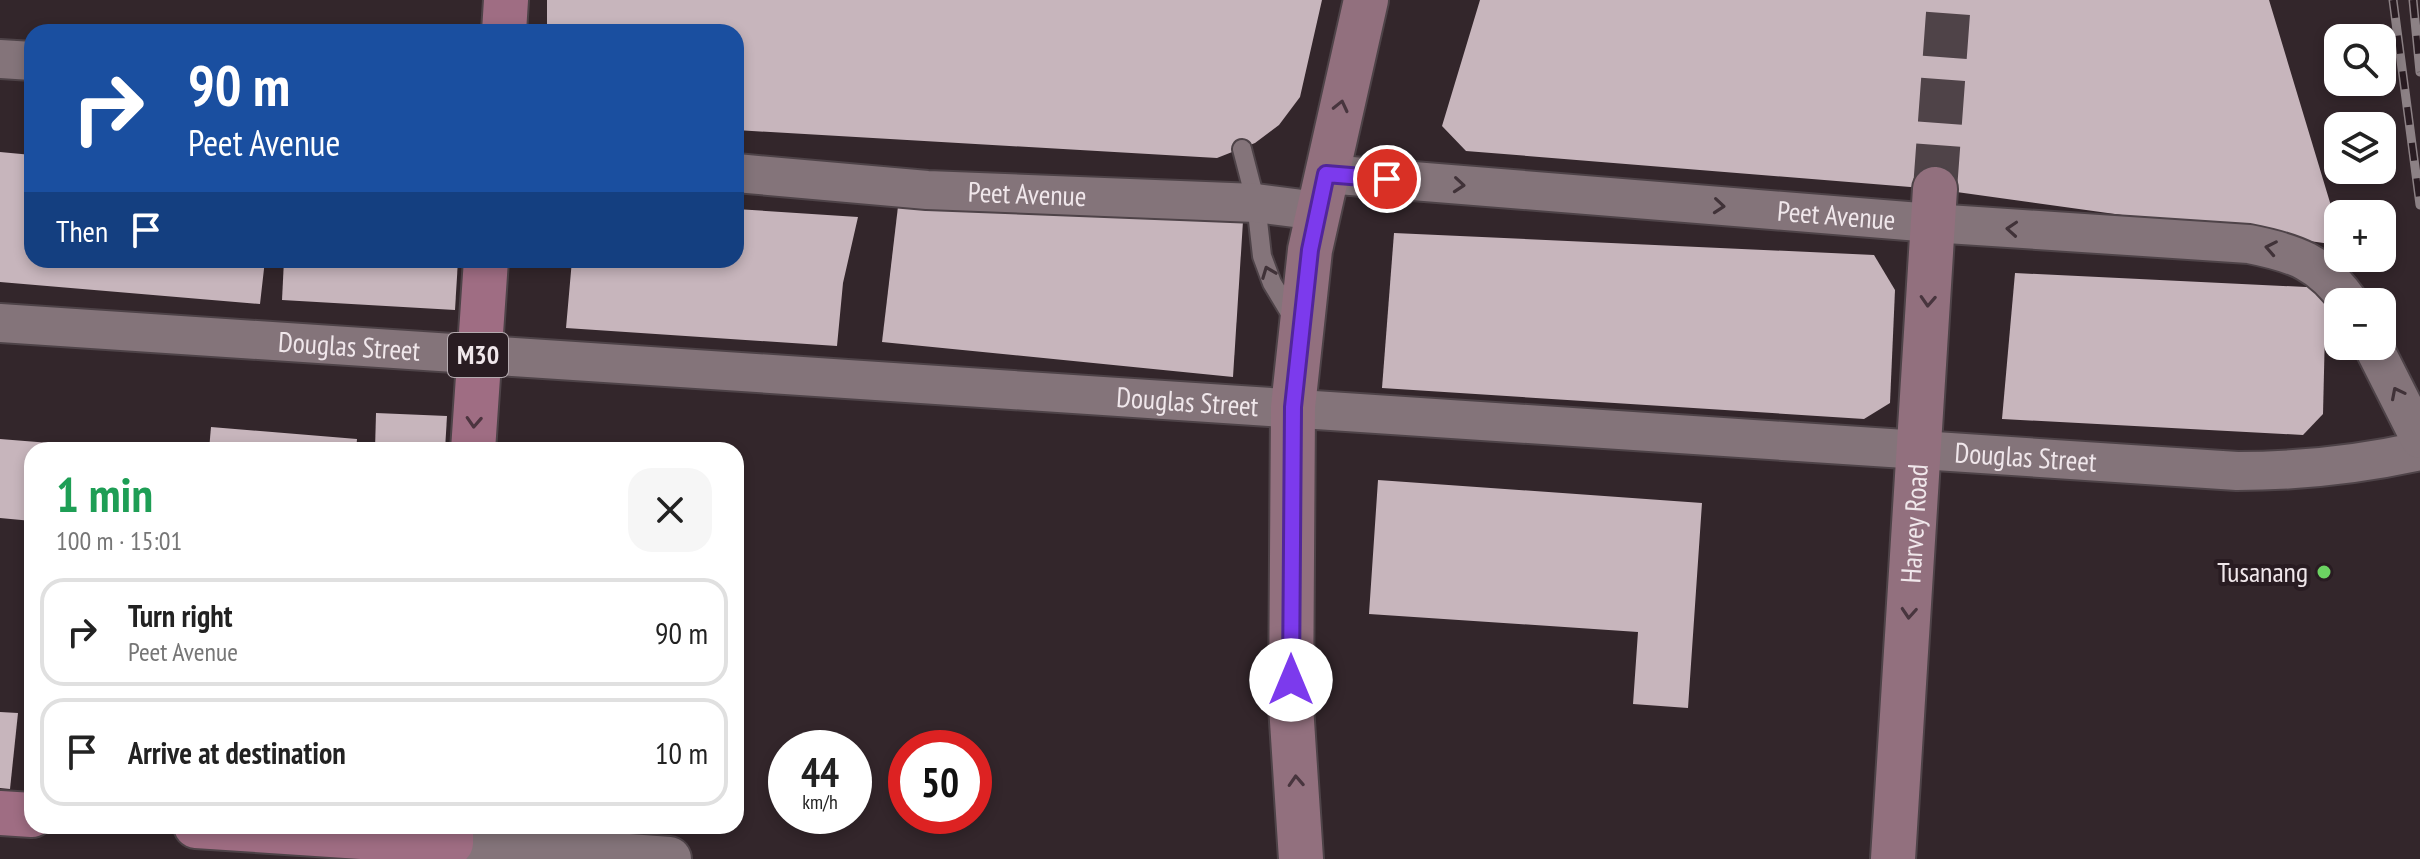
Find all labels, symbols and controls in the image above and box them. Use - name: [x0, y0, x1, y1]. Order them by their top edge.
- map controls: [2324, 24, 2396, 360]
- button: search: [2324, 24, 2396, 96]
- text: 90 m: [188, 49, 290, 121]
- icon: right: [56, 56, 160, 160]
- one-way arrow: [1332, 99, 1349, 113]
- button: layers: [2324, 112, 2396, 184]
- text: Peet Avenue: [188, 119, 340, 166]
- pin: [1353, 145, 1421, 213]
- icon: arrive: [1365, 157, 1409, 201]
- street label: Peet Avenue: [967, 173, 1087, 214]
- one-way arrow: [1453, 176, 1466, 193]
- street label: Peet Avenue: [1776, 192, 1897, 238]
- one-way arrow: [1713, 197, 1726, 214]
- button: +: [2324, 200, 2396, 272]
- icon: arrive: [124, 208, 168, 252]
- text: Then: [56, 211, 108, 250]
- one-way arrow: [2005, 221, 2018, 238]
- one-way arrow: [2264, 241, 2278, 258]
- one-way arrow: [1261, 265, 1278, 279]
- button: −: [2324, 288, 2396, 360]
- one-way arrow: [1920, 295, 1937, 308]
- street label: Douglas Street: [277, 322, 422, 369]
- road number: M30: [448, 333, 508, 377]
- street label: Douglas Street: [1115, 378, 1260, 424]
- one-way arrow: [2391, 386, 2406, 401]
- one-way arrow: [466, 415, 483, 428]
- street label: Douglas Street: [1953, 433, 2098, 480]
- text: 1 min: [56, 463, 153, 525]
- street label: Harvey Road: [1891, 463, 1936, 584]
- button: close: [628, 468, 712, 552]
- text: 100 m · 15:01: [56, 524, 182, 557]
- place label: Tusanang: [2217, 553, 2308, 590]
- marker: Tusanang: [2315, 563, 2333, 581]
- text: Turn right: [128, 596, 232, 635]
- one-way arrow: [1901, 607, 1918, 620]
- icon: right: [60, 610, 104, 654]
- text: 90 m: [655, 613, 708, 652]
- text: Peet Avenue: [128, 635, 238, 668]
- position arrow: [1249, 638, 1333, 722]
- icon: arrive: [60, 730, 104, 774]
- speed limit sign: 50: [888, 730, 992, 834]
- text: Arrive at destination: [128, 733, 346, 772]
- text: 10 m: [655, 733, 708, 772]
- text: 44: [801, 746, 839, 798]
- one-way arrow: [1288, 774, 1305, 787]
- text: km/h: [802, 789, 838, 815]

